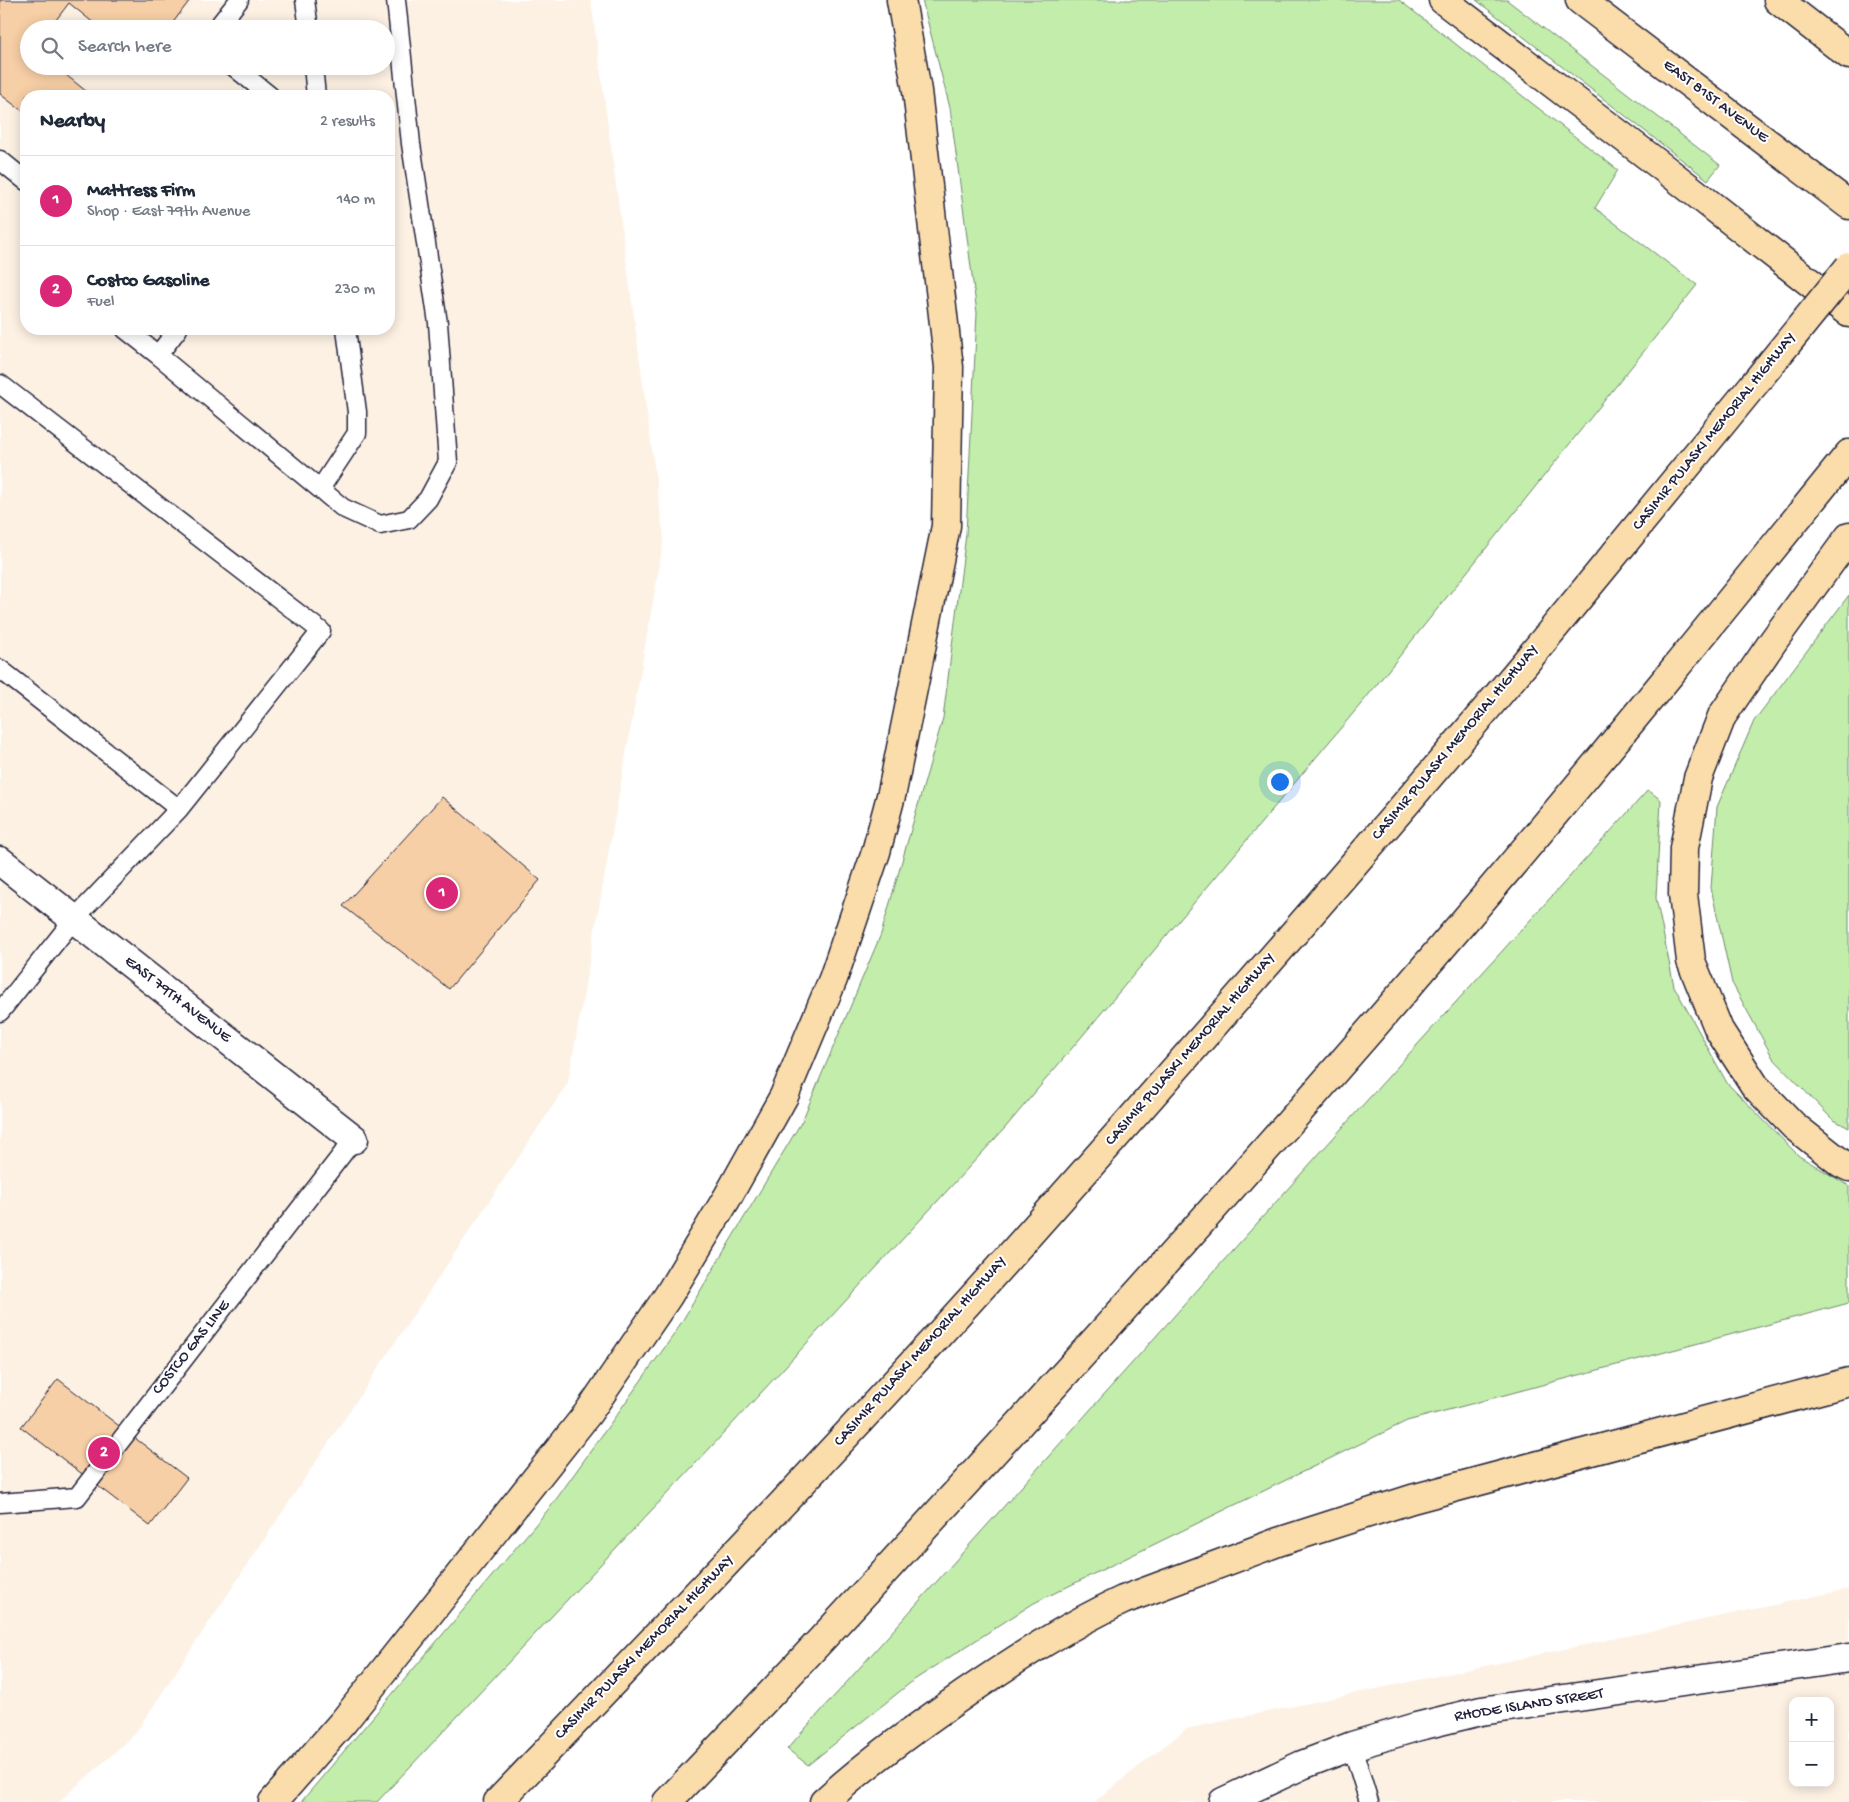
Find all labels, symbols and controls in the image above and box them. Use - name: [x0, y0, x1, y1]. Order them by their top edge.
- search box: [20, 20, 395, 75]
- icon: search: [38, 34, 66, 62]
- text: Search here: [78, 36, 172, 59]
- street label: EAST 81ST AVENUE: [1658, 56, 1772, 149]
- text: Nearby: [40, 110, 105, 135]
- text: 2 results: [320, 113, 375, 132]
- text: Mattress Firm: [87, 180, 195, 203]
- text: 1: [53, 191, 59, 210]
- text: 140 m: [337, 191, 375, 210]
- text: Shop · East 79th Avenue: [87, 203, 250, 222]
- text: Costco Gasoline: [87, 270, 209, 293]
- text: 2: [52, 281, 60, 300]
- text: 230 m: [335, 281, 375, 300]
- text: Fuel: [87, 293, 114, 312]
- street label: CASIMIR PULASKI MEMORIAL HIGHWAY: [1629, 329, 1801, 535]
- street label: CASIMIR PULASKI MEMORIAL HIGHWAY: [1369, 641, 1543, 845]
- your location: [1267, 769, 1293, 795]
- pin: 1: [426, 874, 458, 912]
- street label: CASIMIR PULASKI MEMORIAL HIGHWAY: [1102, 950, 1280, 1150]
- street label: EAST 79TH AVENUE: [120, 952, 235, 1048]
- street label: CASIMIR PULASKI MEMORIAL HIGHWAY: [830, 1253, 1012, 1451]
- street label: COSTCO GAS LINE: [149, 1296, 235, 1399]
- pin: 2: [88, 1434, 120, 1472]
- street label: CASIMIR PULASKI MEMORIAL HIGHWAY: [552, 1552, 738, 1744]
- street label: RHODE ISLAND STREET: [1453, 1685, 1606, 1727]
- map controls: [1789, 1697, 1834, 1787]
- button: +: [1789, 1697, 1834, 1742]
- button: −: [1789, 1742, 1834, 1787]

